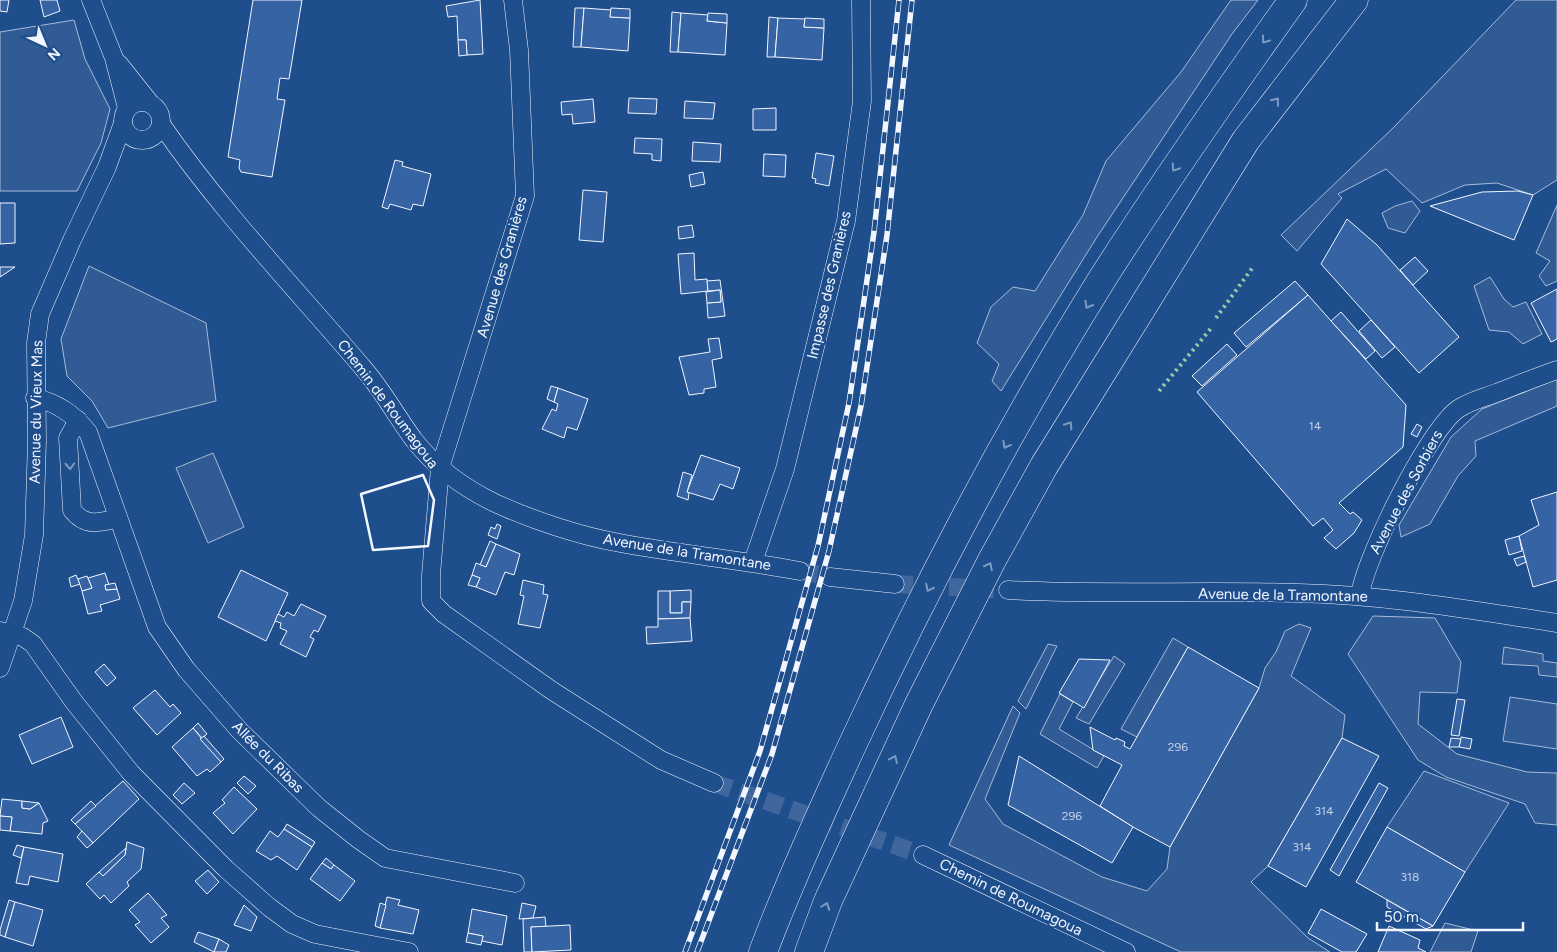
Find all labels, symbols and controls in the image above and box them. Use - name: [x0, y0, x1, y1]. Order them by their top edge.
- north arrow: [20, 20, 70, 70]
- one-way arrow: [1262, 34, 1271, 44]
- text: N: [44, 44, 63, 64]
- one-way arrow: [1270, 97, 1279, 107]
- one-way arrow: [1172, 163, 1182, 172]
- street label: Avenue des Granières: [473, 194, 531, 340]
- street label: Impasse des Granières: [803, 209, 855, 361]
- one-way arrow: [1084, 299, 1094, 308]
- street label: Chemin de Roumagoua: [334, 336, 442, 472]
- street label: Avenue du Vieux Mas: [26, 340, 46, 484]
- house number: 14: [1309, 419, 1322, 433]
- one-way arrow: [1063, 421, 1073, 430]
- street label: Avenue des Sorbiers: [1366, 427, 1446, 557]
- one-way arrow: [1002, 440, 1012, 449]
- one-way arrow: [64, 462, 75, 470]
- street label: Avenue de la Tramontane: [602, 530, 772, 574]
- one-way arrow: [983, 562, 993, 571]
- one-way arrow: [925, 583, 935, 592]
- street label: Avenue de la Tramontane: [1198, 585, 1368, 605]
- street label: Allée du Ribas: [228, 717, 308, 797]
- house number: 296: [1168, 740, 1188, 754]
- one-way arrow: [887, 755, 898, 764]
- house number: 314: [1315, 804, 1334, 818]
- house number: 296: [1062, 809, 1082, 823]
- house number: 314: [1293, 840, 1312, 854]
- street label: Chemin de Roumagoua: [937, 855, 1085, 939]
- house number: 318: [1401, 870, 1419, 884]
- scale bar: [1377, 900, 1523, 932]
- one-way arrow: [820, 903, 830, 911]
- text: 50 m: [1384, 908, 1419, 926]

